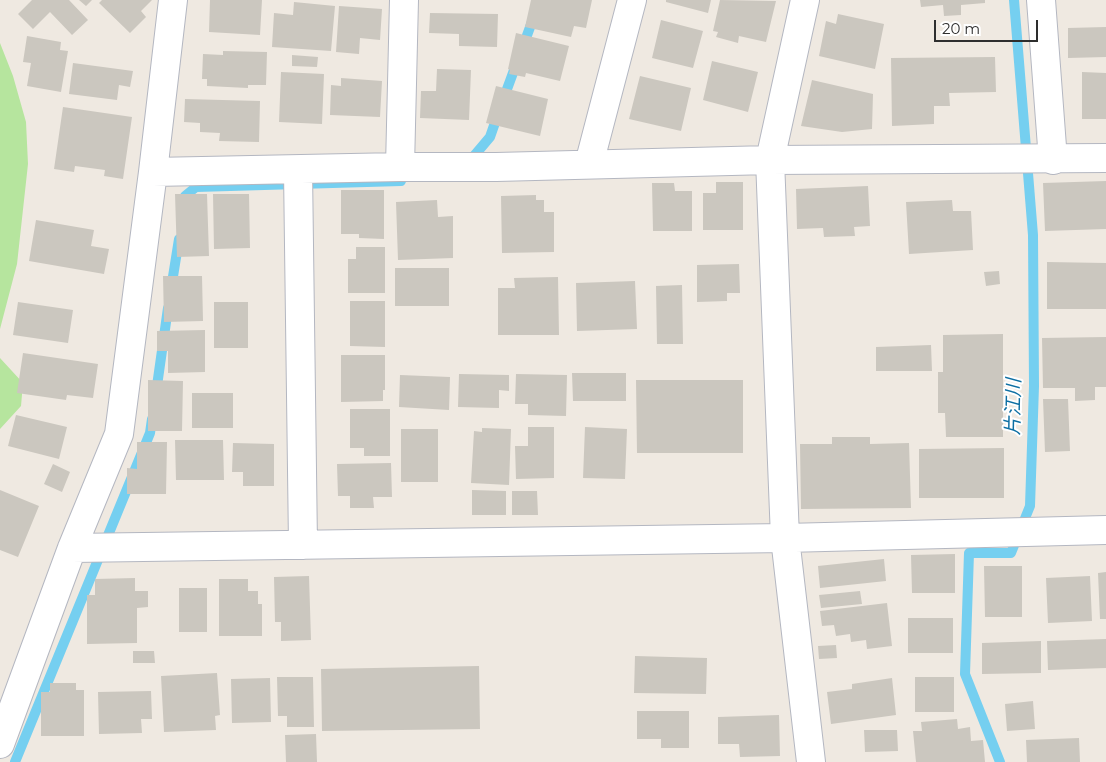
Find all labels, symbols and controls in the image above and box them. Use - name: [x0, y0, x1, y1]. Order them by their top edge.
- scale bar: [936, 10, 1040, 42]
- text: 20 m: [942, 19, 980, 38]
- water label: 片江川: [1002, 378, 1026, 436]

